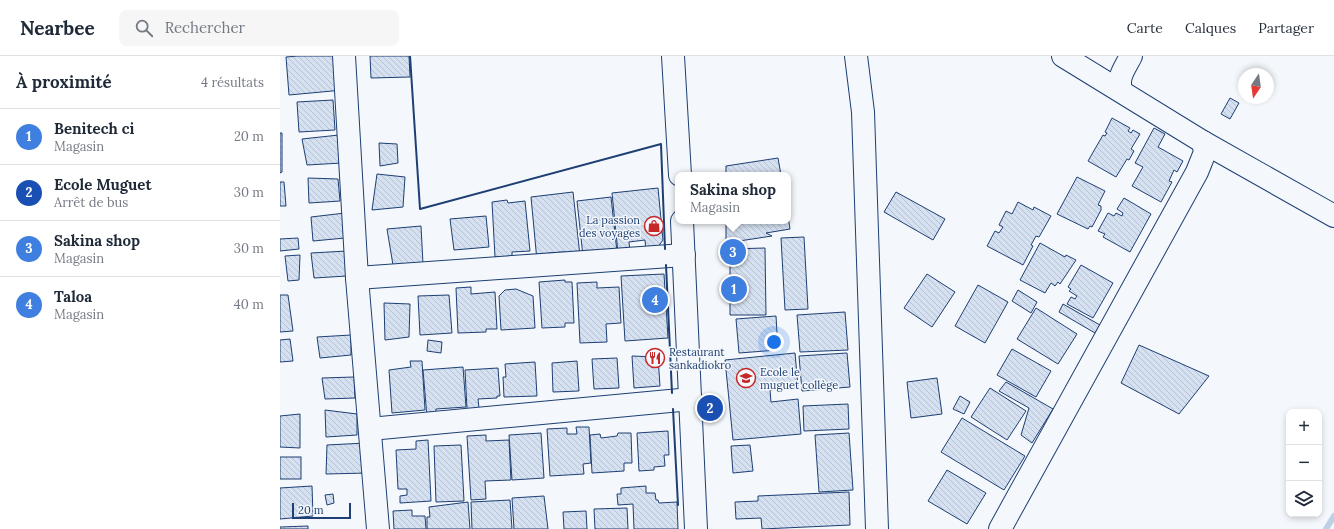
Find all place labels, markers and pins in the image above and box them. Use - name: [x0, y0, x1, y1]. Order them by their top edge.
- place label: La passion des voyages: [579, 213, 640, 240]
- shop icon: La passion des voyages: [643, 215, 665, 237]
- pin: 3: [720, 237, 746, 267]
- pin: 1: [721, 274, 747, 304]
- pin: 4: [642, 285, 668, 315]
- place label: Restaurant sankadiokro: [669, 345, 731, 372]
- restaurant icon: Restaurant sankadiokro: [644, 347, 666, 369]
- place label: Ecole le muguet collège: [760, 365, 838, 392]
- school or university icon: Ecole le muguet collège: [735, 367, 757, 389]
- pin: 2: [697, 393, 723, 423]

